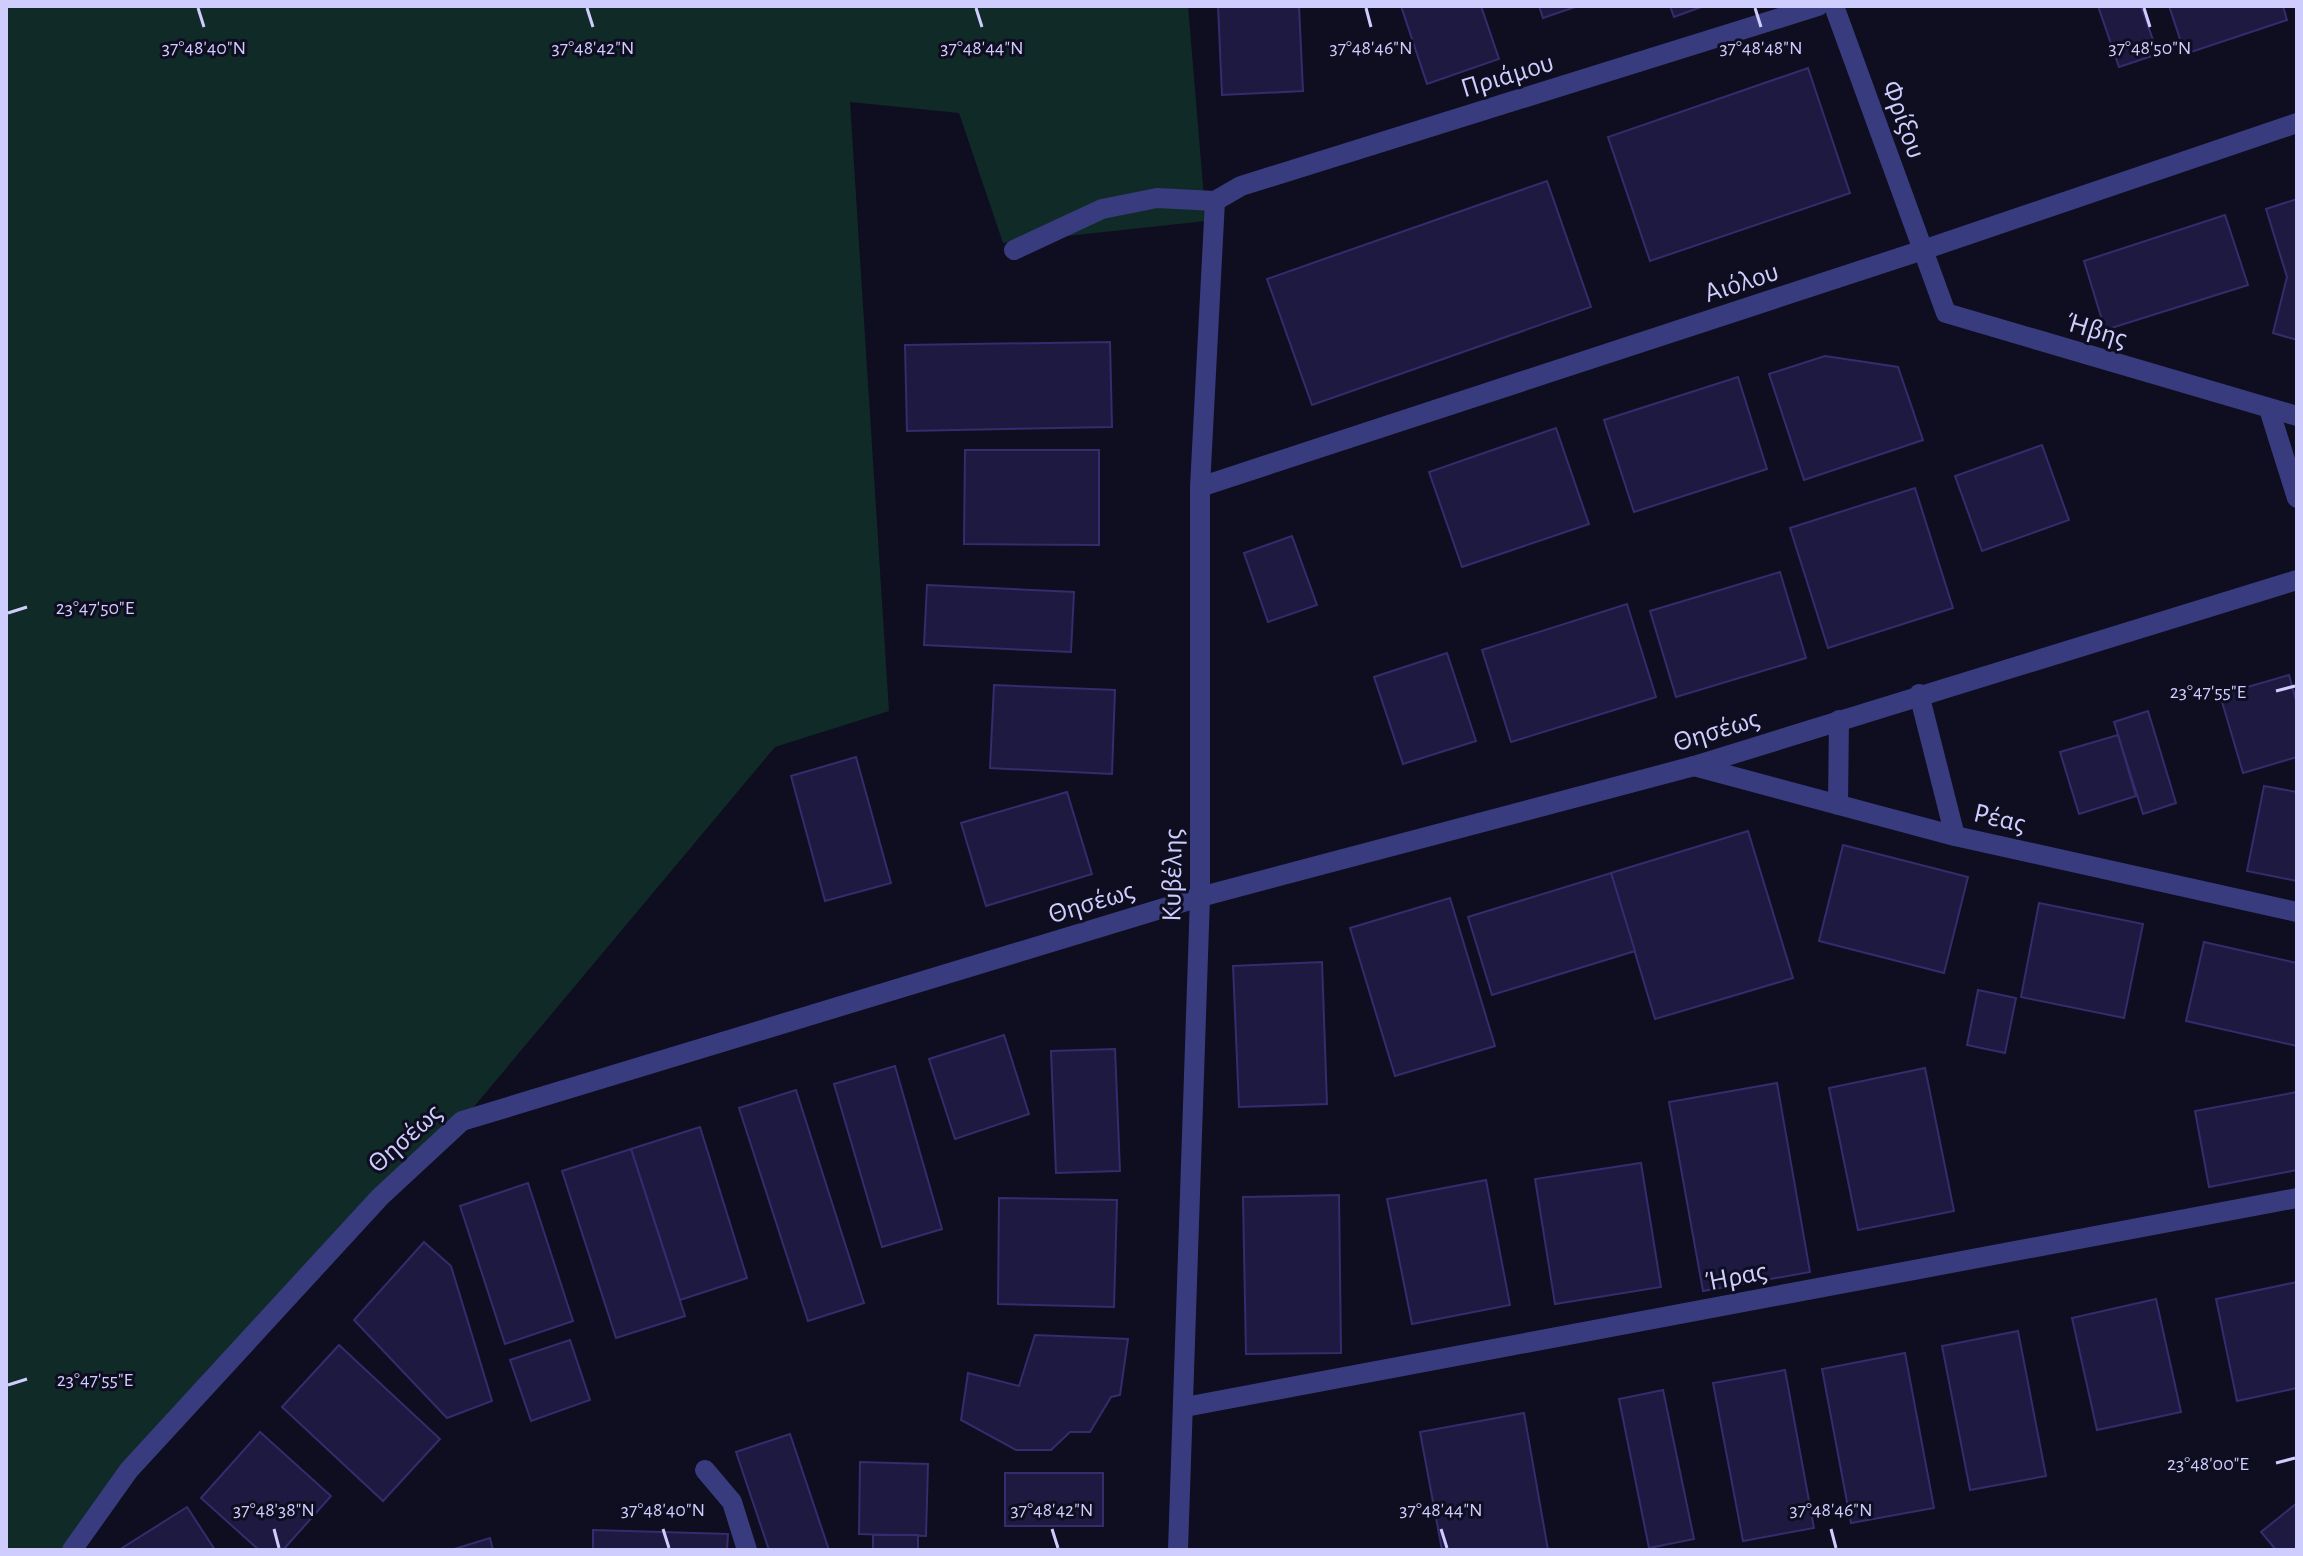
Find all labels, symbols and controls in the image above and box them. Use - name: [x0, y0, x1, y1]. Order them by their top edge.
- text: 37°48'40"N: [162, 38, 246, 58]
- text: 37°48'42"N: [552, 38, 634, 58]
- text: 37°48'44"N: [940, 38, 1024, 58]
- text: 37°48'46"N: [1329, 38, 1413, 58]
- text: 37°48'48"N: [1719, 38, 1803, 58]
- text: 37°48'50"N: [2108, 38, 2192, 58]
- street label: Πριάμου: [1458, 49, 1557, 103]
- street label: Φρίξου: [1876, 77, 1930, 162]
- street label: Αιόλου: [1701, 258, 1782, 308]
- street label: Ήβης: [2063, 308, 2130, 353]
- text: 23°47'50"E: [56, 598, 135, 618]
- text: 23°47'55"E: [2170, 682, 2247, 702]
- street label: Θησέως: [1670, 705, 1763, 757]
- street label: Ρέας: [1971, 799, 2028, 839]
- street label: Κυβέλης: [1158, 828, 1188, 922]
- street label: Θησέως: [1045, 877, 1138, 929]
- street label: Θησέως: [363, 1098, 448, 1178]
- street label: Ήρας: [1703, 1257, 1770, 1297]
- text: 23°47'55"E: [57, 1370, 134, 1390]
- text: 23°48'00"E: [2167, 1454, 2249, 1474]
- text: 37°48'38"N: [233, 1500, 315, 1520]
- text: 37°48'40"N: [621, 1500, 705, 1520]
- text: 37°48'42"N: [1011, 1500, 1093, 1520]
- text: 37°48'44"N: [1399, 1500, 1483, 1520]
- text: 37°48'46"N: [1789, 1500, 1873, 1520]

